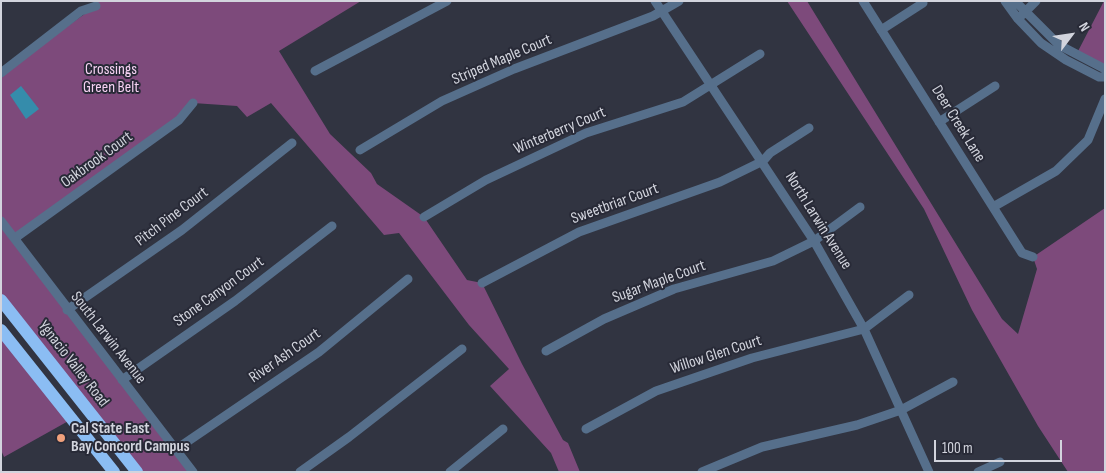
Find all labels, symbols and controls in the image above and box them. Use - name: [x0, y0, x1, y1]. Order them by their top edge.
- north arrow: [1046, 10, 1096, 60]
- text: N: [1075, 19, 1093, 35]
- street label: Striped Maple Court: [449, 30, 555, 90]
- park label: Crossings Green Belt: [83, 60, 139, 98]
- street label: Deer Creek Lane: [927, 82, 989, 166]
- street label: Winterberry Court: [511, 103, 609, 159]
- street label: Oakbrook Court: [58, 128, 136, 192]
- street label: North Larwin Avenue: [780, 169, 856, 273]
- street label: Sweetbriar Court: [569, 179, 661, 229]
- street label: Pitch Pine Court: [132, 183, 212, 251]
- street label: Stone Canyon Court: [170, 253, 268, 331]
- street label: Sugar Maple Court: [610, 256, 708, 308]
- street label: South Larwin Avenue: [66, 288, 150, 388]
- street label: Ygnacio Valley Road: [33, 317, 113, 411]
- street label: River Ash Court: [246, 324, 324, 388]
- street label: Willow Glen Court: [668, 331, 764, 379]
- place label: Cal State East Bay Concord Campus: [71, 419, 190, 457]
- scale bar: [936, 430, 1064, 462]
- marker: Cal State East Bay Concord Campus: [55, 432, 67, 444]
- text: 100 m: [942, 439, 973, 458]

